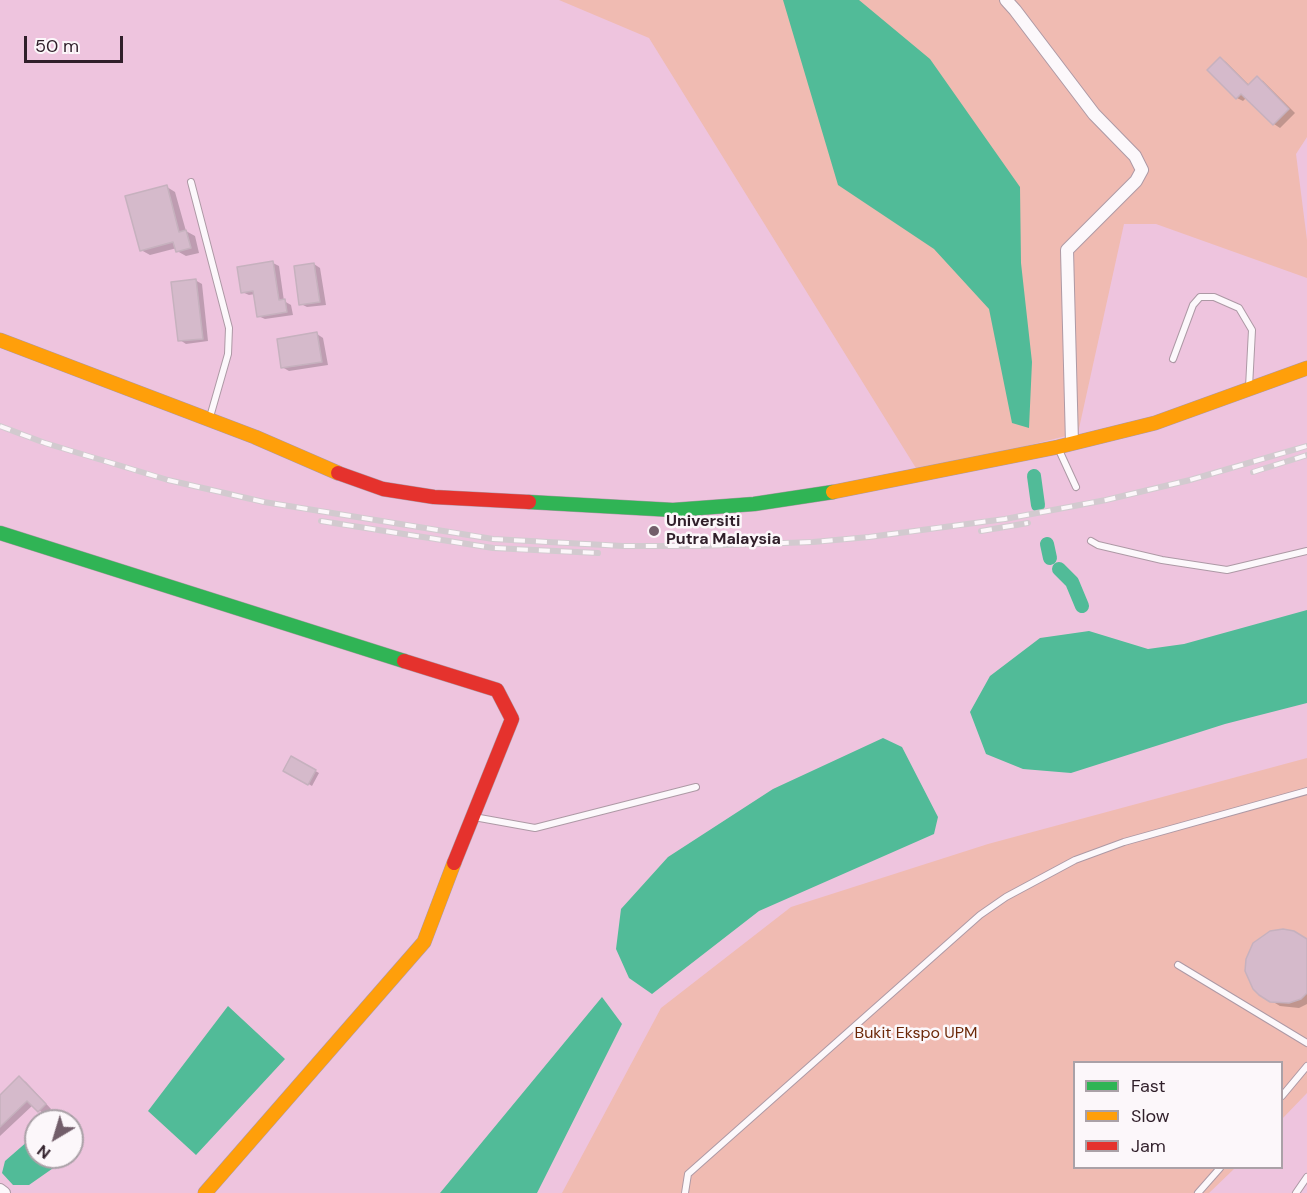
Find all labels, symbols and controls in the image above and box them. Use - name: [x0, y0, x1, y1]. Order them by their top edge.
- scale bar: [27, 24, 126, 62]
- text: 50 m: [35, 34, 79, 58]
- place label: Universiti Putra Malaysia: [666, 512, 781, 550]
- marker: Universiti Putra Malaysia: [647, 524, 661, 538]
- park label: Bukit Ekspo UPM: [855, 1024, 977, 1044]
- legend: [1073, 1061, 1283, 1169]
- text: Fast: [1131, 1074, 1166, 1098]
- text: Slow: [1131, 1104, 1170, 1128]
- north arrow: [24, 1109, 84, 1169]
- text: Jam: [1131, 1134, 1166, 1158]
- text: N: [33, 1140, 55, 1164]

